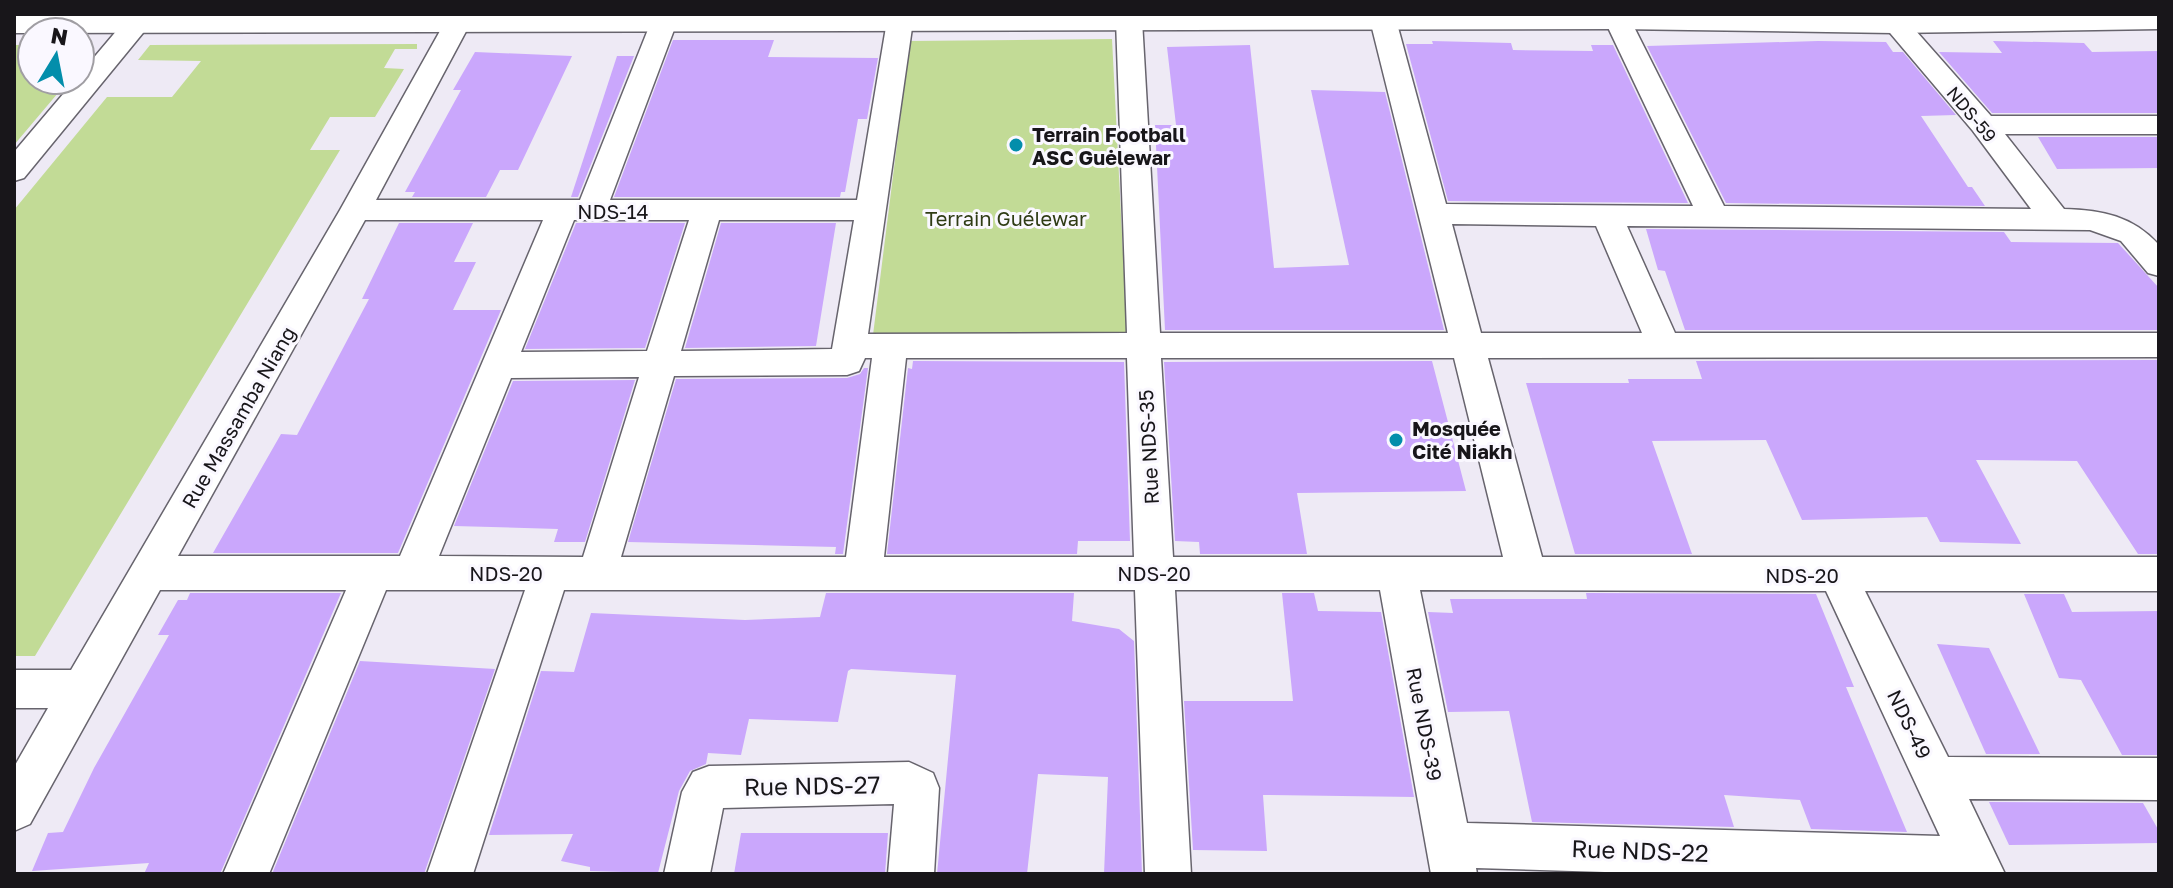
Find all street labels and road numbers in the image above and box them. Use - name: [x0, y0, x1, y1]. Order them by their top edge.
- street label: NDS-59: [1942, 82, 2002, 146]
- street label: NDS-14: [577, 199, 649, 223]
- street label: Rue Massamba Niang: [176, 322, 300, 512]
- street label: Rue NDS-35: [1133, 389, 1163, 505]
- street label: NDS-20: [469, 561, 543, 585]
- street label: NDS-20: [1117, 561, 1191, 585]
- street label: NDS-20: [1765, 563, 1839, 587]
- street label: Rue NDS-39: [1402, 665, 1448, 783]
- street label: NDS-49: [1883, 686, 1937, 762]
- street label: Rue NDS-27: [744, 769, 880, 801]
- street label: Rue NDS-22: [1571, 833, 1709, 867]

